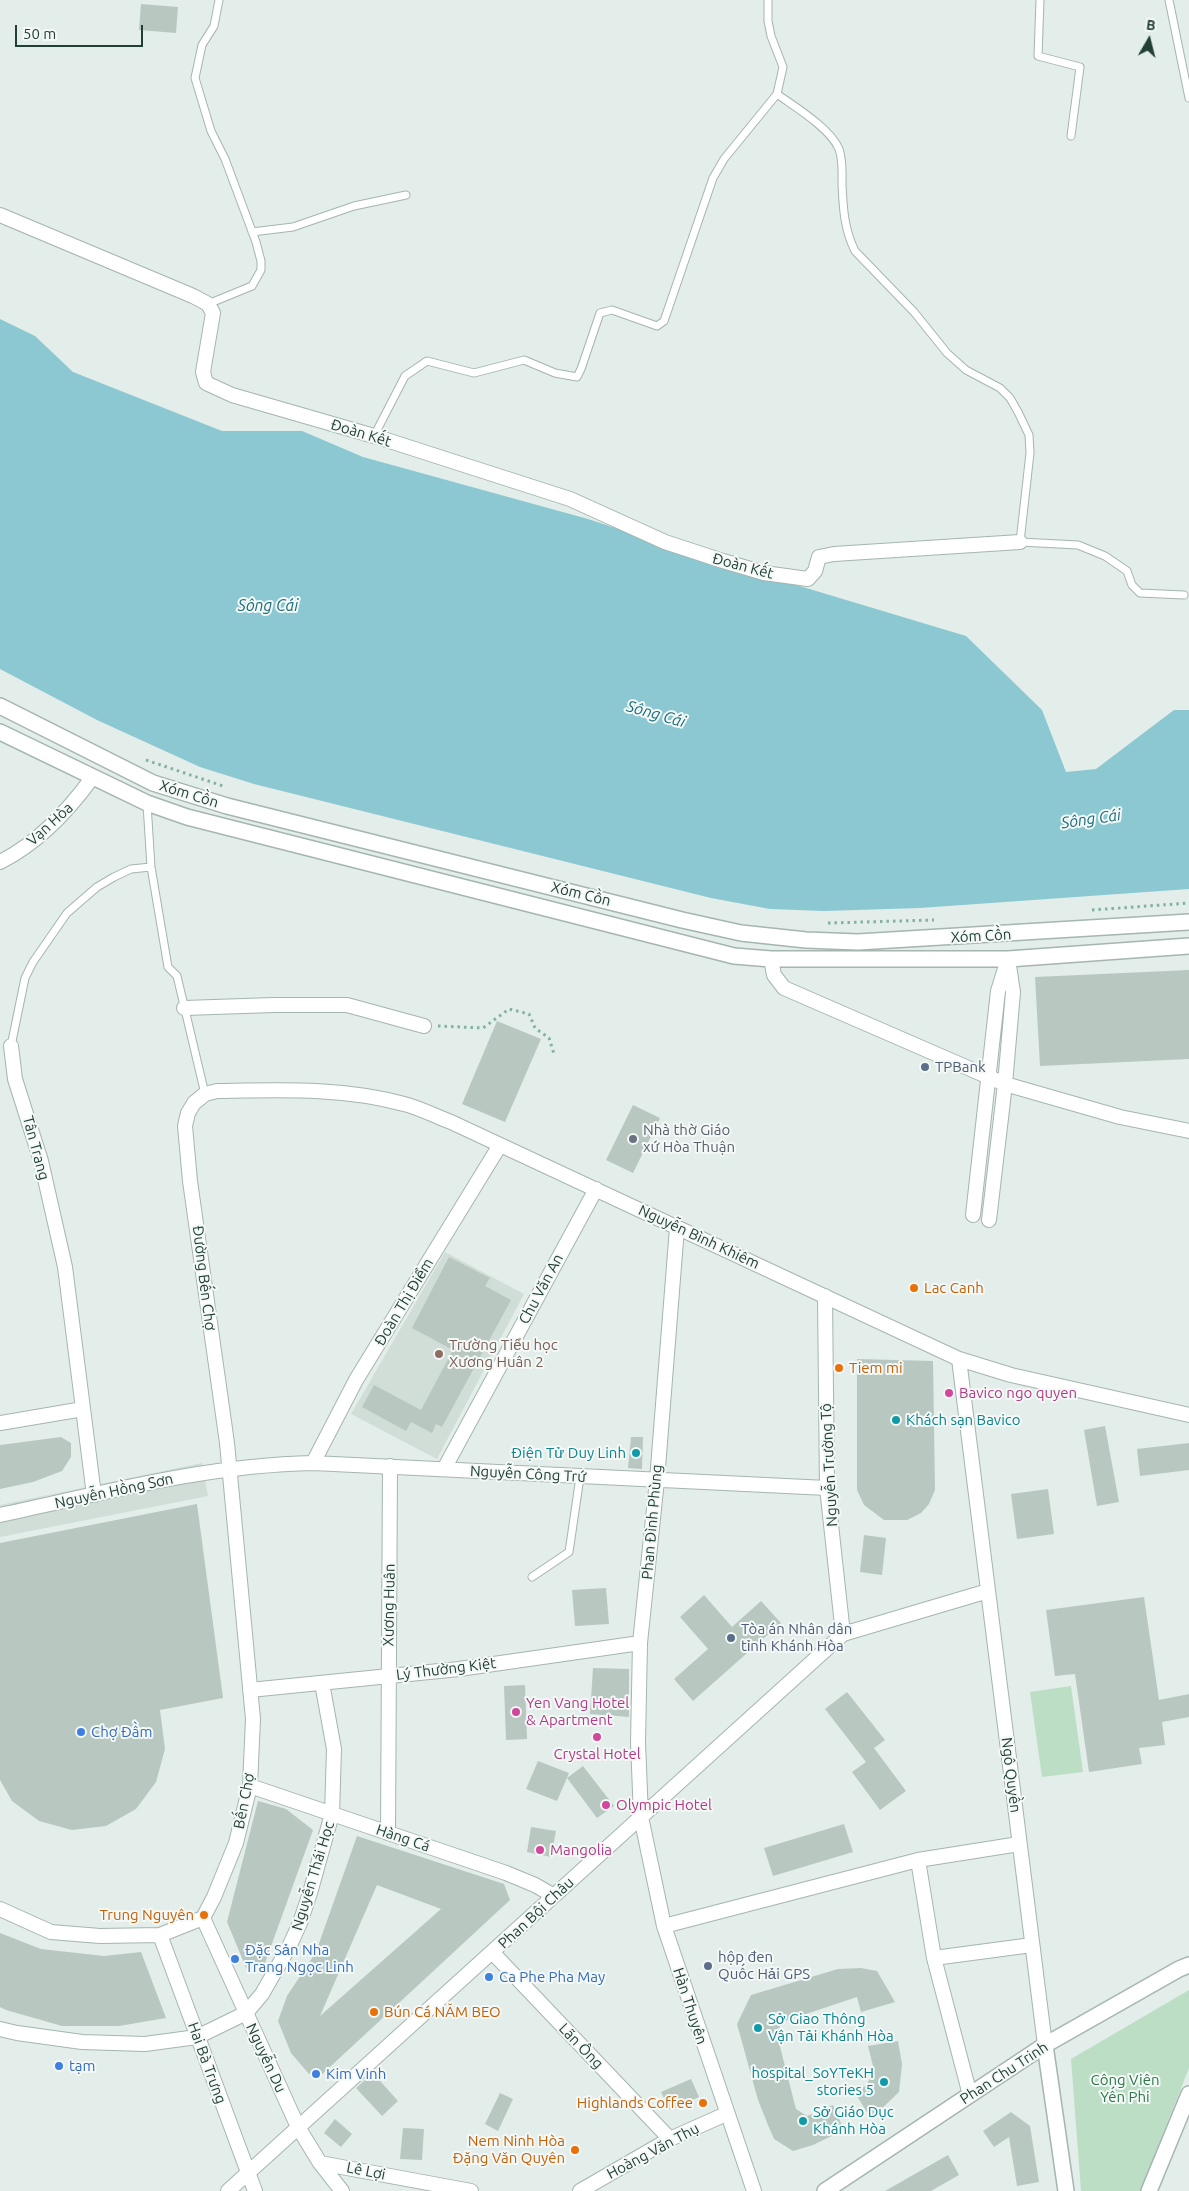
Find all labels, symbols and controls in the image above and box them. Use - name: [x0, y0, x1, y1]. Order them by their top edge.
- scale bar: [18, 15, 145, 47]
- north arrow: [1124, 15, 1174, 65]
- text: B: [1145, 17, 1157, 34]
- text: 50 m: [23, 25, 56, 42]
- street label: Đoàn Kết: [329, 415, 393, 451]
- street label: Đoàn Kết: [711, 549, 775, 583]
- water label: Sông Cái: [238, 596, 298, 616]
- water label: Sông Cái: [624, 696, 688, 732]
- street label: Xóm Cồn: [157, 777, 221, 811]
- street label: Vạn Hòa: [23, 799, 77, 849]
- water label: Sông Cái: [1060, 805, 1122, 833]
- street label: Xóm Cồn: [549, 878, 613, 910]
- street label: Xóm Cồn: [950, 925, 1012, 947]
- place label: TPBank: [935, 1058, 986, 1076]
- marker: TPBank: [919, 1061, 931, 1073]
- street label: Tân Trang: [19, 1114, 53, 1182]
- place label: Nhà thờ Giáo xứ Hòa Thuận: [643, 1121, 735, 1156]
- marker: Nhà thờ Giáo xứ Hòa Thuận: [627, 1133, 639, 1145]
- street label: Nguyễn Bình Khiêm: [636, 1201, 762, 1273]
- street label: Đường Bến Chợ: [189, 1225, 219, 1331]
- street label: Chu Văn An: [515, 1251, 567, 1327]
- street label: Đoàn Thị Điểm: [371, 1255, 437, 1349]
- place label: Lac Canh: [924, 1279, 984, 1297]
- marker: Lac Canh: [908, 1282, 920, 1294]
- place label: Trường Tiểu học Xương Huân 2: [449, 1336, 558, 1371]
- marker: Trường Tiểu học Xương Huân 2: [433, 1348, 445, 1360]
- place label: Tiem mi: [849, 1359, 903, 1377]
- marker: Tiem mi: [833, 1362, 845, 1374]
- place label: Bavico ngo quyen: [959, 1384, 1077, 1402]
- marker: Bavico ngo quyen: [943, 1387, 955, 1399]
- street label: Nguyễn Trường Tộ: [817, 1403, 841, 1527]
- place label: Khách sạn Bavico: [906, 1411, 1020, 1429]
- marker: Khách sạn Bavico: [890, 1414, 902, 1426]
- place label: Điện Tử Duy Linh: [511, 1444, 626, 1462]
- marker: Điện Tử Duy Linh: [630, 1447, 642, 1459]
- street label: Nguyễn Công Trứ: [469, 1462, 587, 1486]
- street label: Phan Đình Phùng: [638, 1464, 666, 1580]
- street label: Nguyễn Hồng Sơn: [53, 1470, 175, 1512]
- street label: Xương Huân: [379, 1563, 399, 1647]
- place label: Tòa án Nhân dân tỉnh Khánh Hòa: [741, 1620, 852, 1655]
- marker: Tòa án Nhân dân tỉnh Khánh Hòa: [725, 1632, 737, 1644]
- street label: Lý Thường Kiệt: [395, 1654, 497, 1684]
- place label: Yen Vang Hotel & Apartment: [526, 1694, 629, 1729]
- marker: Yen Vang Hotel & Apartment: [510, 1706, 522, 1718]
- place label: Chợ Đầm: [91, 1723, 152, 1741]
- marker: Chợ Đầm: [75, 1726, 87, 1738]
- marker: Crystal Hotel: [591, 1731, 603, 1743]
- street label: Ngô Quyền: [997, 1736, 1025, 1814]
- place label: Crystal Hotel: [553, 1745, 641, 1763]
- street label: Bến Chợ: [230, 1772, 258, 1830]
- place label: Olympic Hotel: [616, 1796, 712, 1814]
- marker: Olympic Hotel: [600, 1799, 612, 1811]
- street label: Nguyễn Thái Học: [288, 1819, 338, 1933]
- street label: Hàng Cá: [374, 1820, 432, 1856]
- place label: Mangolia: [550, 1841, 612, 1859]
- marker: Mangolia: [534, 1844, 546, 1856]
- street label: Phan Bội Châu: [495, 1873, 577, 1953]
- place label: Trung Nguyên: [99, 1906, 194, 1924]
- marker: Trung Nguyên: [198, 1909, 210, 1921]
- place label: Đặc Sản Nha Trang Ngọc Linh: [245, 1941, 354, 1976]
- place label: hộp đen Quốc Hải GPS: [718, 1948, 810, 1983]
- marker: Đặc Sản Nha Trang Ngọc Linh: [229, 1953, 241, 1965]
- marker: hộp đen Quốc Hải GPS: [702, 1960, 714, 1972]
- street label: Hàn Thuyên: [669, 1965, 711, 2047]
- place label: Ca Phe Pha May: [499, 1968, 605, 1986]
- marker: Ca Phe Pha May: [483, 1971, 495, 1983]
- place label: Bún Cá NĂM BEO: [384, 2003, 501, 2021]
- marker: Bún Cá NĂM BEO: [368, 2006, 380, 2018]
- place label: Sở Giao Thông Vận Tải Khánh Hòa: [768, 2010, 894, 2045]
- street label: Hai Bà Trưng: [184, 2020, 230, 2106]
- street label: Nguyễn Du: [242, 2020, 290, 2096]
- street label: Lãn Ông: [555, 2020, 607, 2072]
- marker: Sở Giao Thông Vận Tải Khánh Hòa: [752, 2022, 764, 2034]
- street label: Phan Chu Trinh: [957, 2038, 1051, 2108]
- place label: tạm: [69, 2057, 96, 2075]
- marker: tạm: [53, 2060, 65, 2072]
- place label: hospital_SoYTeKH stories 5: [752, 2064, 874, 2099]
- place label: Kim Vinh: [326, 2065, 386, 2083]
- marker: Kim Vinh: [310, 2068, 322, 2080]
- park label: Công Viên Yến Phi: [1090, 2071, 1160, 2106]
- marker: hospital_SoYTeKH stories 5: [878, 2076, 890, 2088]
- place label: Highlands Coffee: [577, 2094, 693, 2112]
- marker: Highlands Coffee: [697, 2097, 709, 2109]
- place label: Sở Giáo Dục Khánh Hòa: [813, 2103, 894, 2138]
- marker: Sở Giáo Dục Khánh Hòa: [797, 2115, 809, 2127]
- street label: Hoàng Văn Thụ: [604, 2119, 702, 2183]
- place label: Nem Ninh Hòa Đặng Văn Quyên: [453, 2132, 565, 2167]
- marker: Nem Ninh Hòa Đặng Văn Quyên: [569, 2144, 581, 2156]
- street label: Lê Lợi: [345, 2158, 387, 2184]

